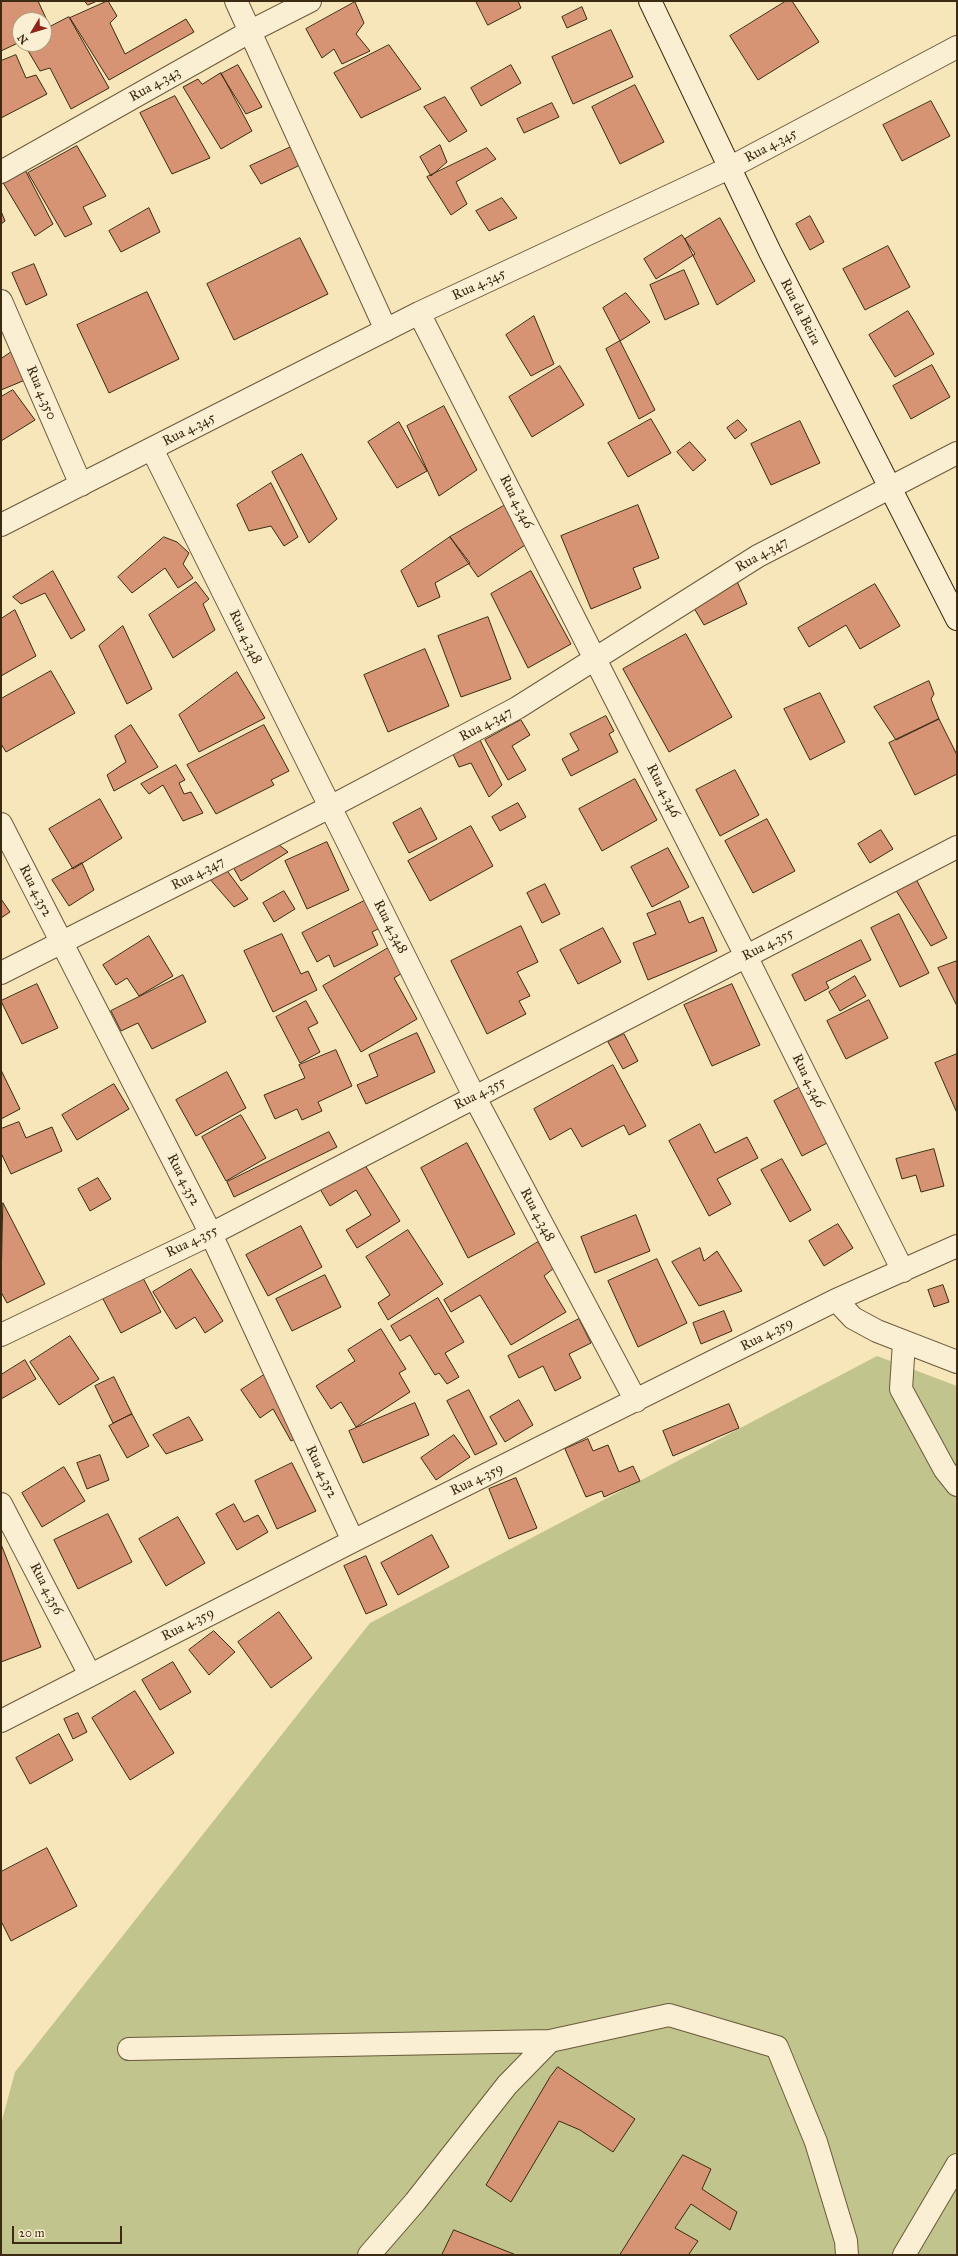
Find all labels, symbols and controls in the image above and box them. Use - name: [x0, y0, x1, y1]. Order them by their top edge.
- north arrow: [12, 12, 52, 52]
- text: N: [15, 31, 31, 47]
- street label: Rua 4.343: [126, 64, 184, 106]
- street label: Rua 4.345: [742, 125, 800, 167]
- street label: Rua 4.345: [450, 265, 508, 305]
- street label: Rua da Beira: [776, 276, 824, 348]
- street label: Rua 4.350: [22, 363, 60, 423]
- street label: Rua 4.345: [160, 410, 218, 450]
- street label: Rua 4.346: [495, 472, 537, 532]
- street label: Rua 4.347: [733, 534, 791, 576]
- street label: Rua 4.348: [225, 607, 265, 667]
- street label: Rua 4.347: [457, 704, 515, 746]
- street label: Rua 4.346: [642, 761, 684, 821]
- street label: Rua 4.347: [169, 853, 227, 895]
- street label: Rua 4.352: [15, 862, 55, 920]
- street label: Rua 4.348: [369, 897, 411, 957]
- street label: Rua 4.355: [739, 925, 797, 965]
- street label: Rua 4.346: [788, 1051, 828, 1111]
- street label: Rua 4.355: [451, 1074, 509, 1114]
- street label: Rua 4.352: [163, 1151, 203, 1209]
- street label: Rua 4.348: [516, 1185, 558, 1245]
- street label: Rua 4.355: [163, 1222, 221, 1262]
- street label: Rua 4.359: [738, 1315, 796, 1355]
- street label: Rua 4.352: [302, 1443, 340, 1501]
- street label: Rua 4.359: [448, 1460, 506, 1500]
- street label: Rua 4.356: [26, 1560, 66, 1618]
- street label: Rua 4.359: [159, 1605, 217, 1645]
- scale bar: [14, 2218, 124, 2244]
- text: 20 m: [19, 2226, 45, 2240]

